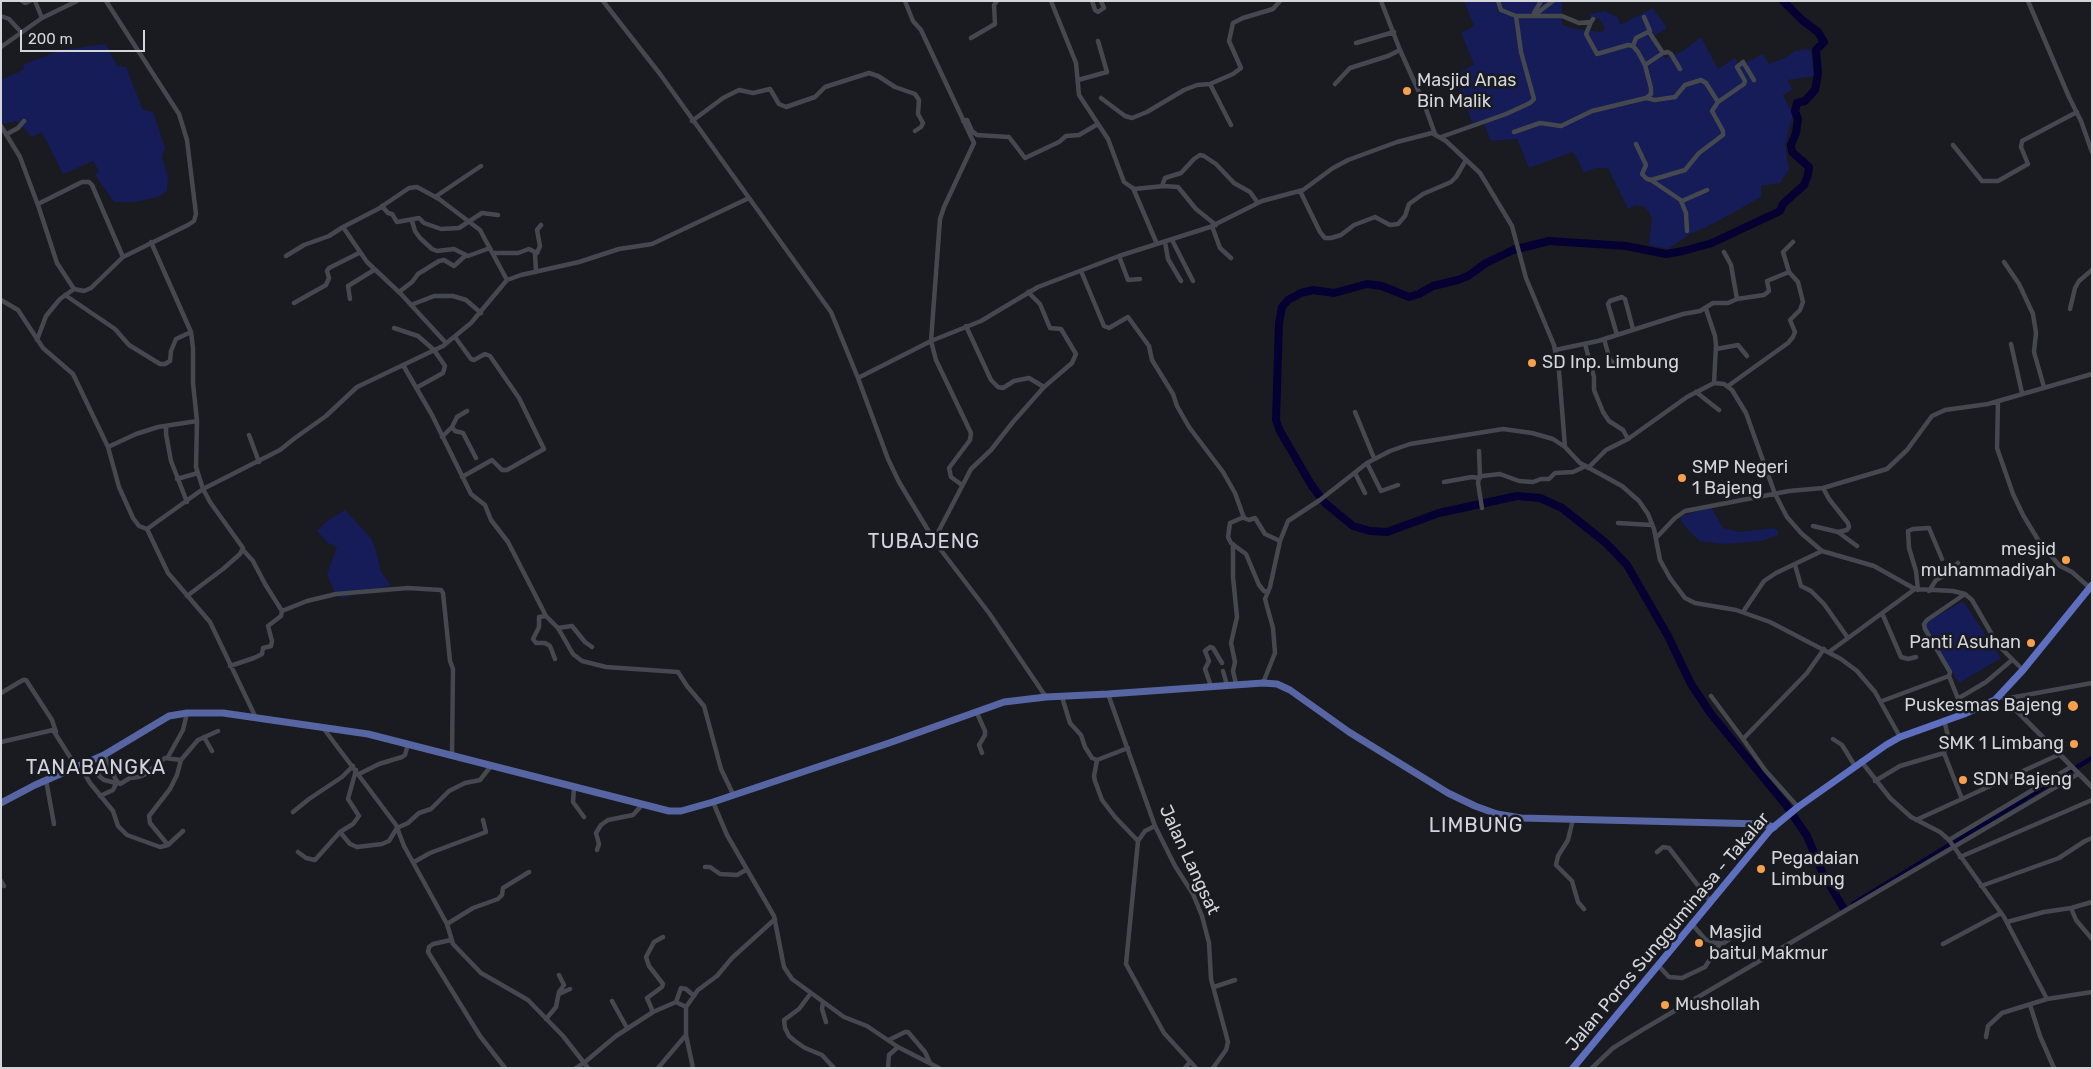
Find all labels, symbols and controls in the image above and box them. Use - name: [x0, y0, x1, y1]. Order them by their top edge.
- scale bar: [22, 20, 148, 52]
- text: 200 m: [28, 30, 73, 48]
- place label: Masjid Anas Bin Malik: [1417, 70, 1517, 112]
- marker: Masjid Anas Bin Malik: [1401, 85, 1413, 97]
- place label: SD Inp. Limbung: [1542, 352, 1679, 374]
- marker: SD Inp. Limbung: [1526, 357, 1538, 369]
- place label: SMP Negeri 1 Bajeng: [1692, 457, 1788, 499]
- marker: SMP Negeri 1 Bajeng: [1676, 472, 1688, 484]
- district label: TUBAJENG: [867, 530, 981, 554]
- place label: mesjid muhammadiyah: [1921, 539, 2056, 582]
- marker: mesjid muhammadiyah: [2060, 554, 2072, 566]
- place label: Panti Asuhan: [1909, 632, 2021, 654]
- marker: Panti Asuhan: [2025, 637, 2037, 649]
- place label: Puskesmas Bajeng: [1904, 695, 2062, 717]
- marker: Puskesmas Bajeng: [2066, 699, 2080, 713]
- place label: SMK 1 Limbang: [1938, 733, 2064, 755]
- marker: SMK 1 Limbang: [2068, 738, 2080, 750]
- district label: TANABANGKA: [25, 756, 167, 780]
- place label: SDN Bajeng: [1973, 769, 2072, 791]
- marker: SDN Bajeng: [1957, 774, 1969, 786]
- street label: Jalan Langsat: [1154, 802, 1224, 918]
- street label: Jalan Poros Sungguminasa - Takalar: [1562, 808, 1774, 1056]
- district label: LIMBUNG: [1428, 814, 1524, 838]
- place label: Pegadaian Limbung: [1771, 848, 1859, 891]
- marker: Pegadaian Limbung: [1755, 863, 1767, 875]
- place label: Masjid baitul Makmur: [1709, 922, 1828, 964]
- marker: Masjid baitul Makmur: [1693, 937, 1705, 949]
- place label: Mushollah: [1675, 994, 1760, 1016]
- marker: Mushollah: [1659, 999, 1671, 1011]

